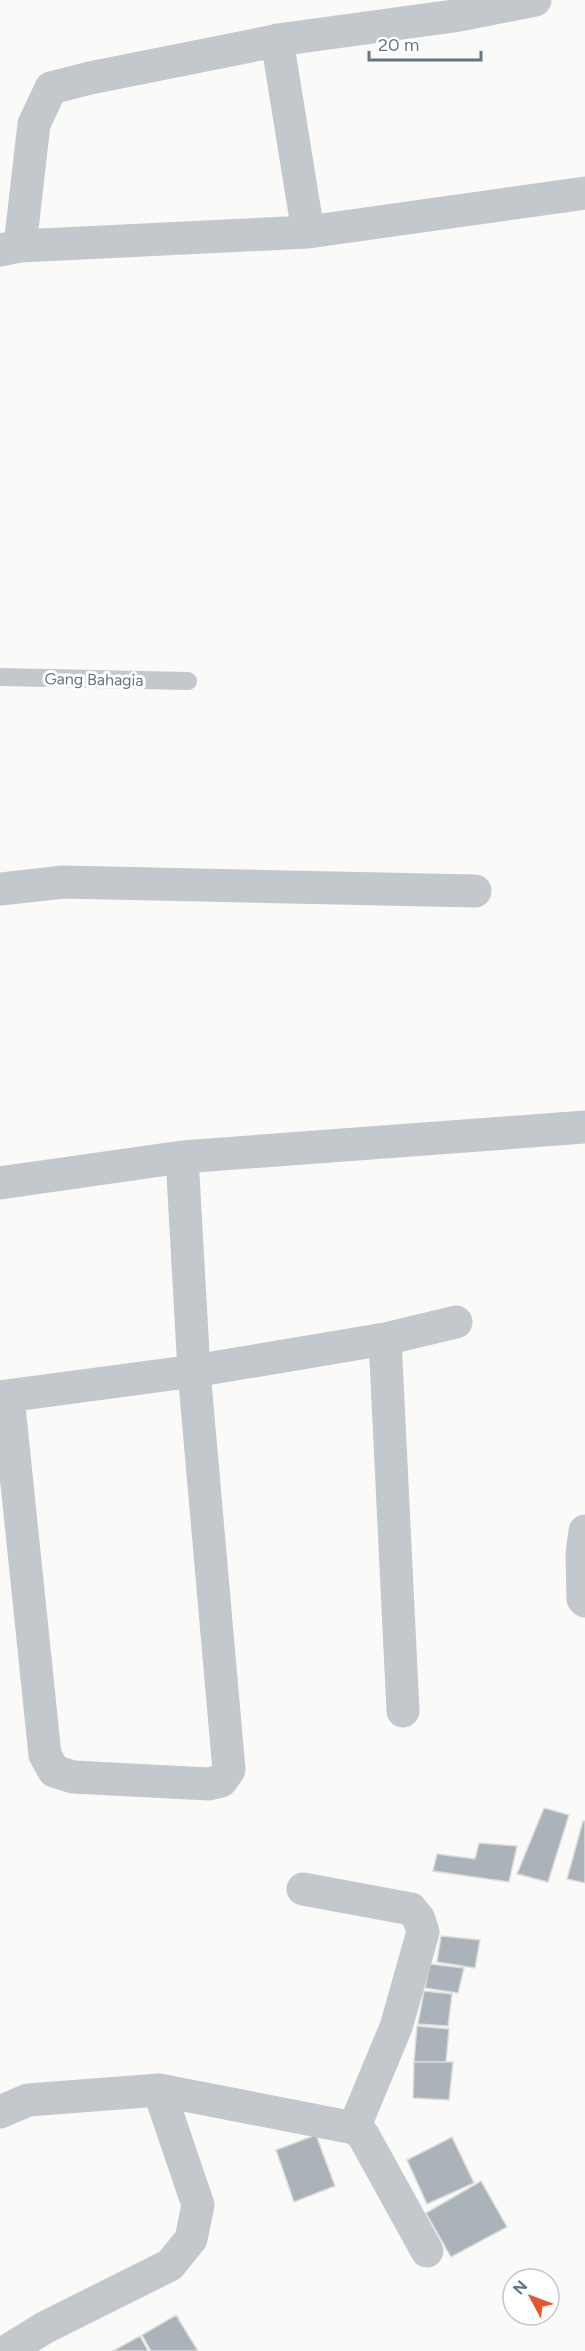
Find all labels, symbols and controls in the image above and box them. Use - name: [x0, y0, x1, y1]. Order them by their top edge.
- scale bar: [369, 24, 482, 62]
- text: 20 m: [378, 34, 419, 56]
- street label: Gang Bahagia: [44, 669, 144, 690]
- north arrow: [501, 2267, 561, 2327]
- text: N: [509, 2277, 531, 2298]

